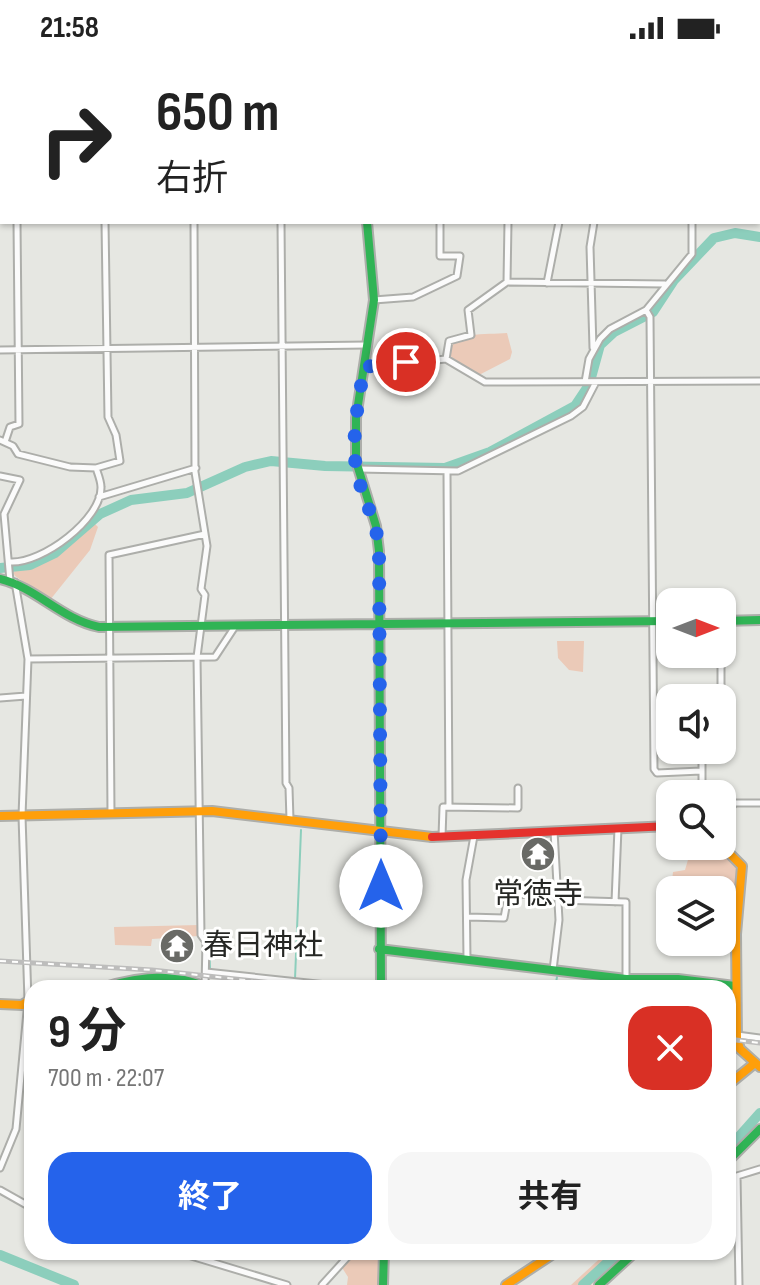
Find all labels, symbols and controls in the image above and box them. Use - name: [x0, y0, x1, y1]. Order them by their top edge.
- text: 21:58: [40, 10, 99, 46]
- text: 650 m: [156, 80, 279, 147]
- icon: right: [24, 88, 128, 192]
- text: 右折: [156, 158, 228, 201]
- pin: [372, 328, 440, 396]
- icon: arrive: [384, 340, 428, 384]
- north arrow: [656, 588, 736, 668]
- map controls: [656, 588, 736, 956]
- button: sound: [656, 684, 736, 764]
- button: search: [656, 780, 736, 860]
- temple icon: 常徳寺: [519, 835, 557, 873]
- position arrow: [339, 844, 423, 928]
- button: layers: [656, 876, 736, 956]
- place label: 常徳寺: [493, 877, 583, 913]
- temple icon: 春日神社: [158, 927, 196, 965]
- place label: 春日神社: [203, 928, 323, 964]
- text: 9 分: [48, 1004, 126, 1061]
- button: close: [628, 1006, 712, 1090]
- text: 700 m · 22:07: [48, 1063, 164, 1094]
- button: 終了: [48, 1152, 372, 1244]
- button: 共有: [388, 1152, 712, 1244]

